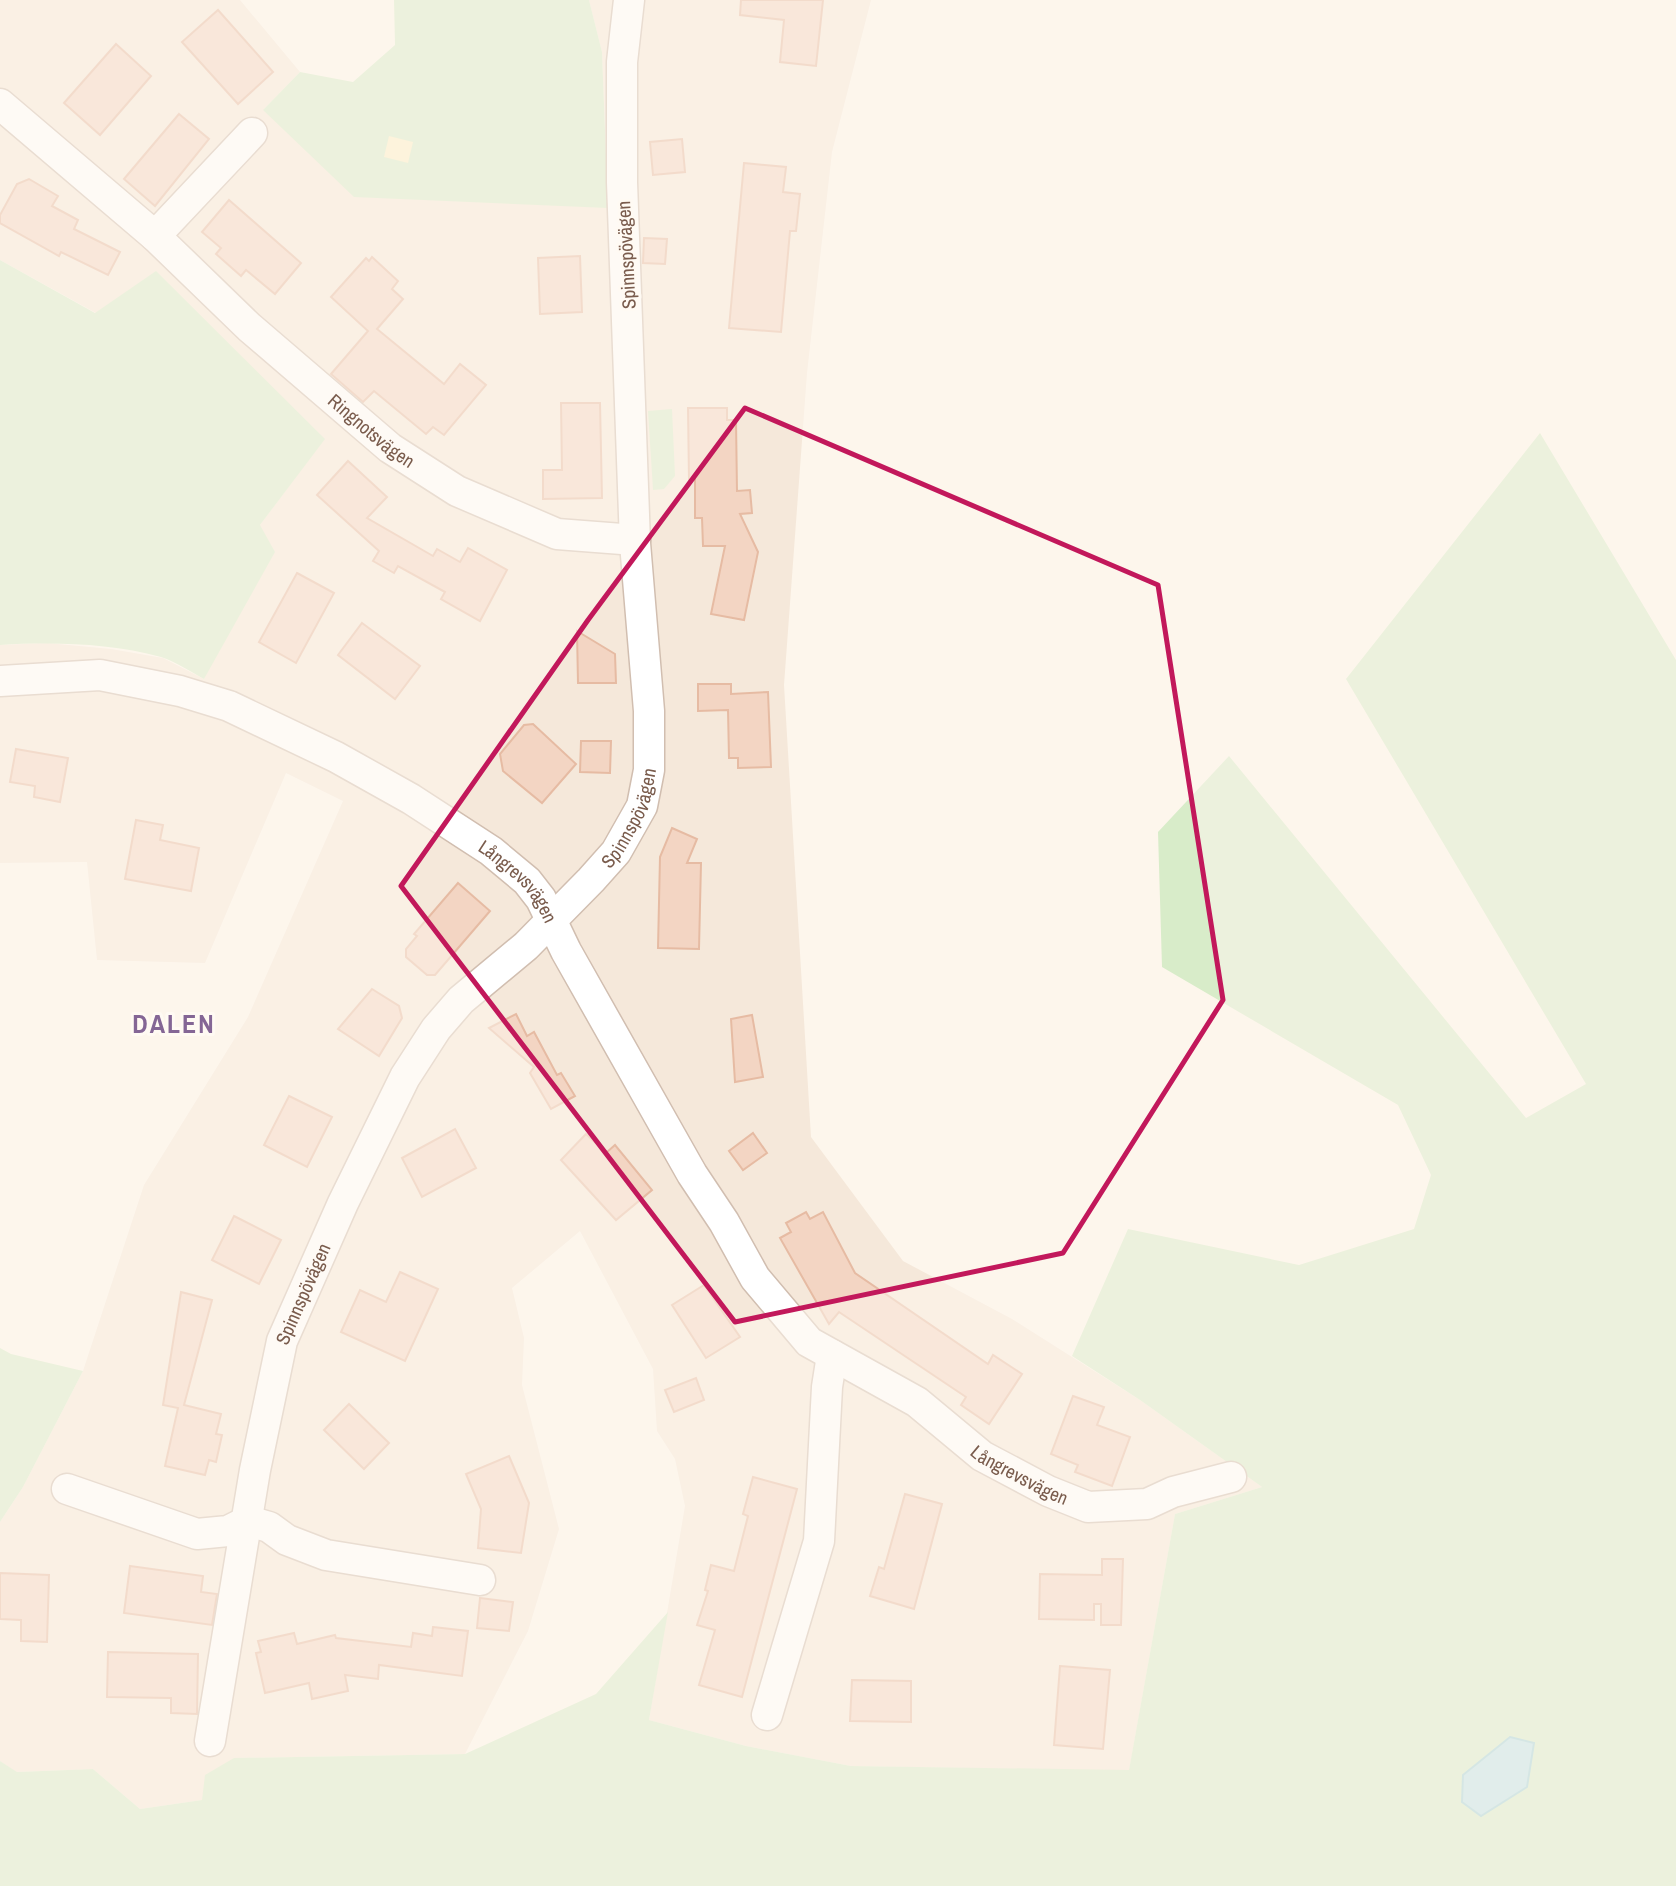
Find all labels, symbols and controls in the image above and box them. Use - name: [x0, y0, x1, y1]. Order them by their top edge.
- street label: Spinnspövägen: [610, 200, 642, 310]
- street label: Ringnotsvägen: [323, 388, 420, 474]
- street label: Spinnspövägen: [595, 766, 662, 873]
- street label: Långrevsvägen: [474, 833, 563, 927]
- district label: DALEN: [132, 1006, 216, 1041]
- street label: Spinnspövägen: [269, 1239, 337, 1349]
- street label: Långrevsvägen: [965, 1439, 1072, 1511]

